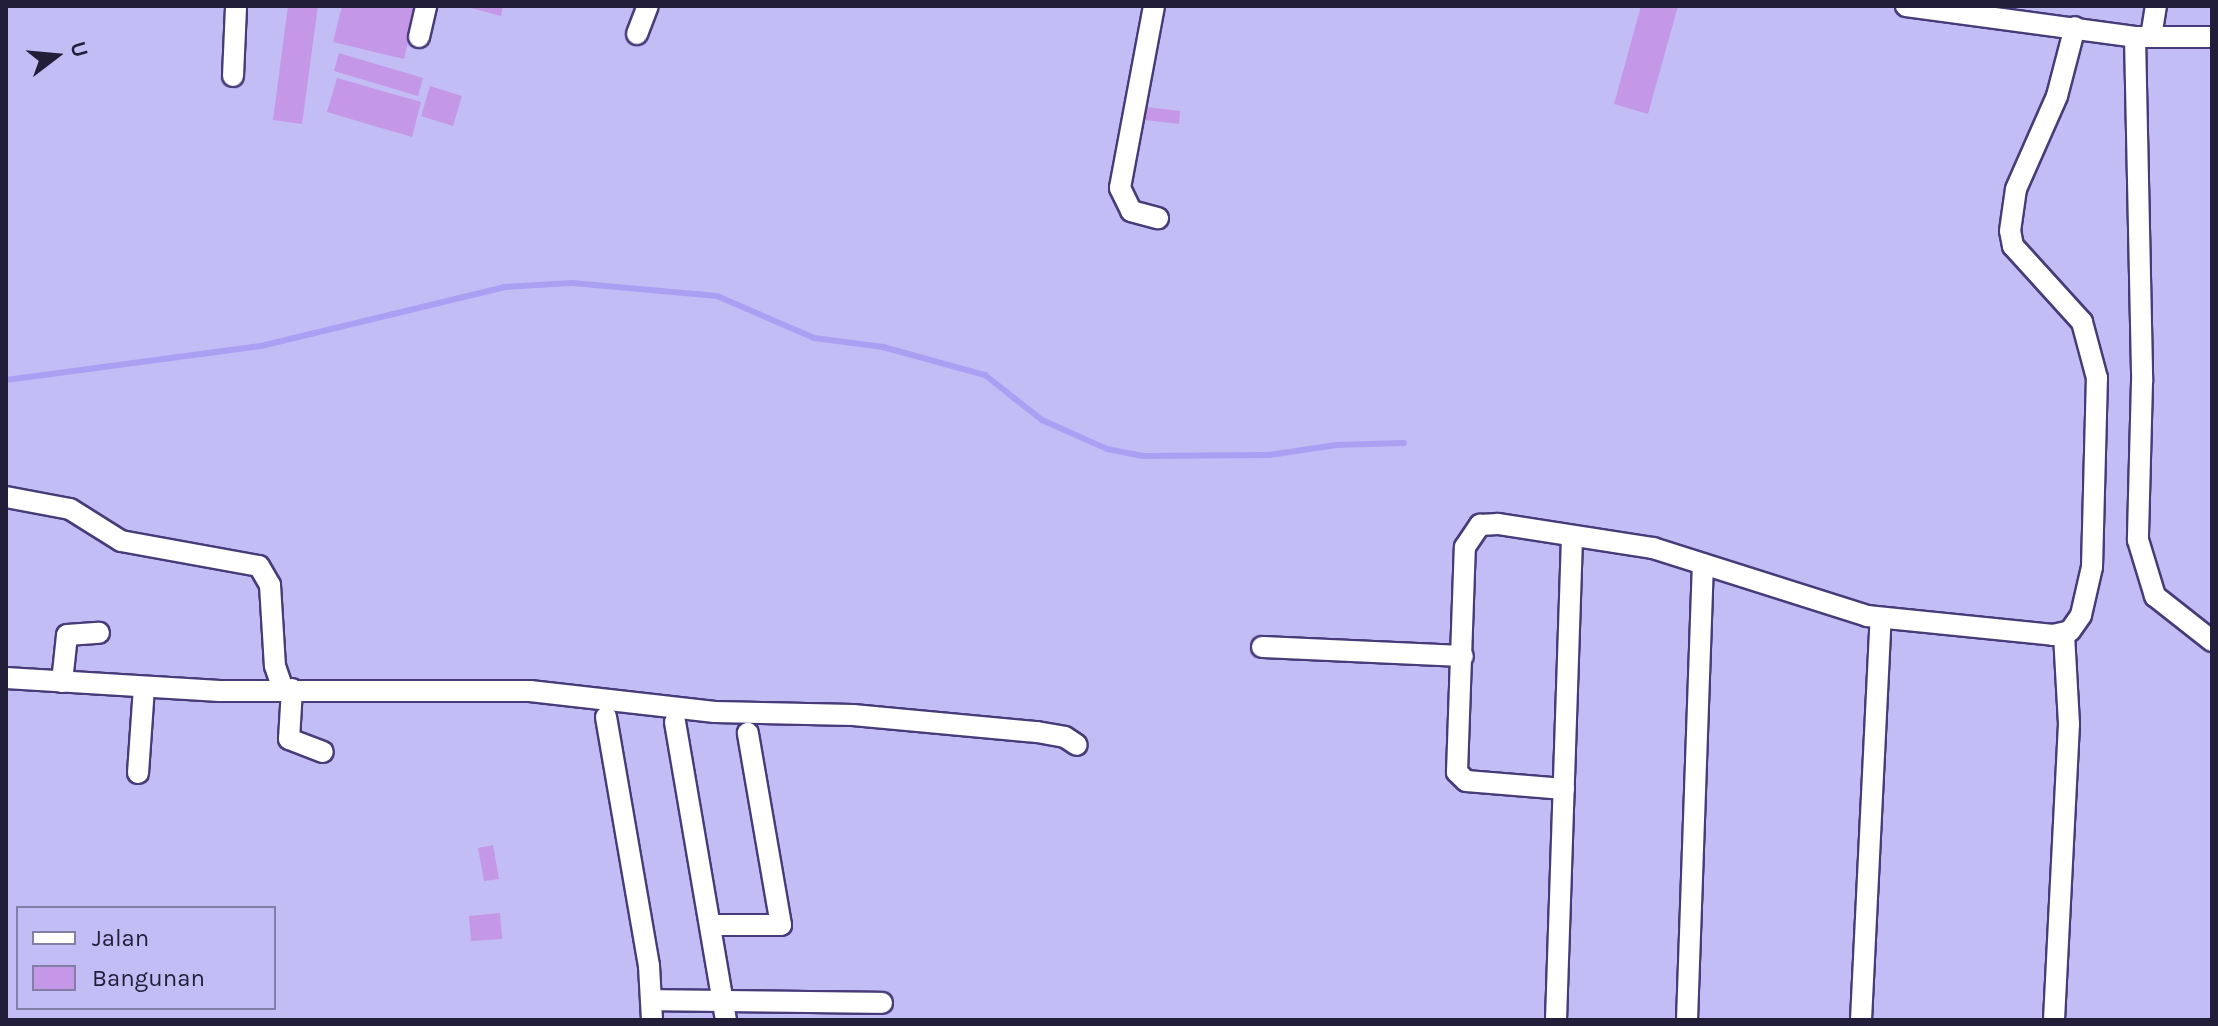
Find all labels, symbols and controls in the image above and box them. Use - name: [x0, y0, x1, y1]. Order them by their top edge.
- north arrow: [16, 16, 96, 96]
- text: U: [64, 39, 94, 60]
- legend: [16, 906, 276, 1010]
- text: Jalan: [92, 924, 149, 952]
- text: Bangunan: [92, 964, 205, 992]

